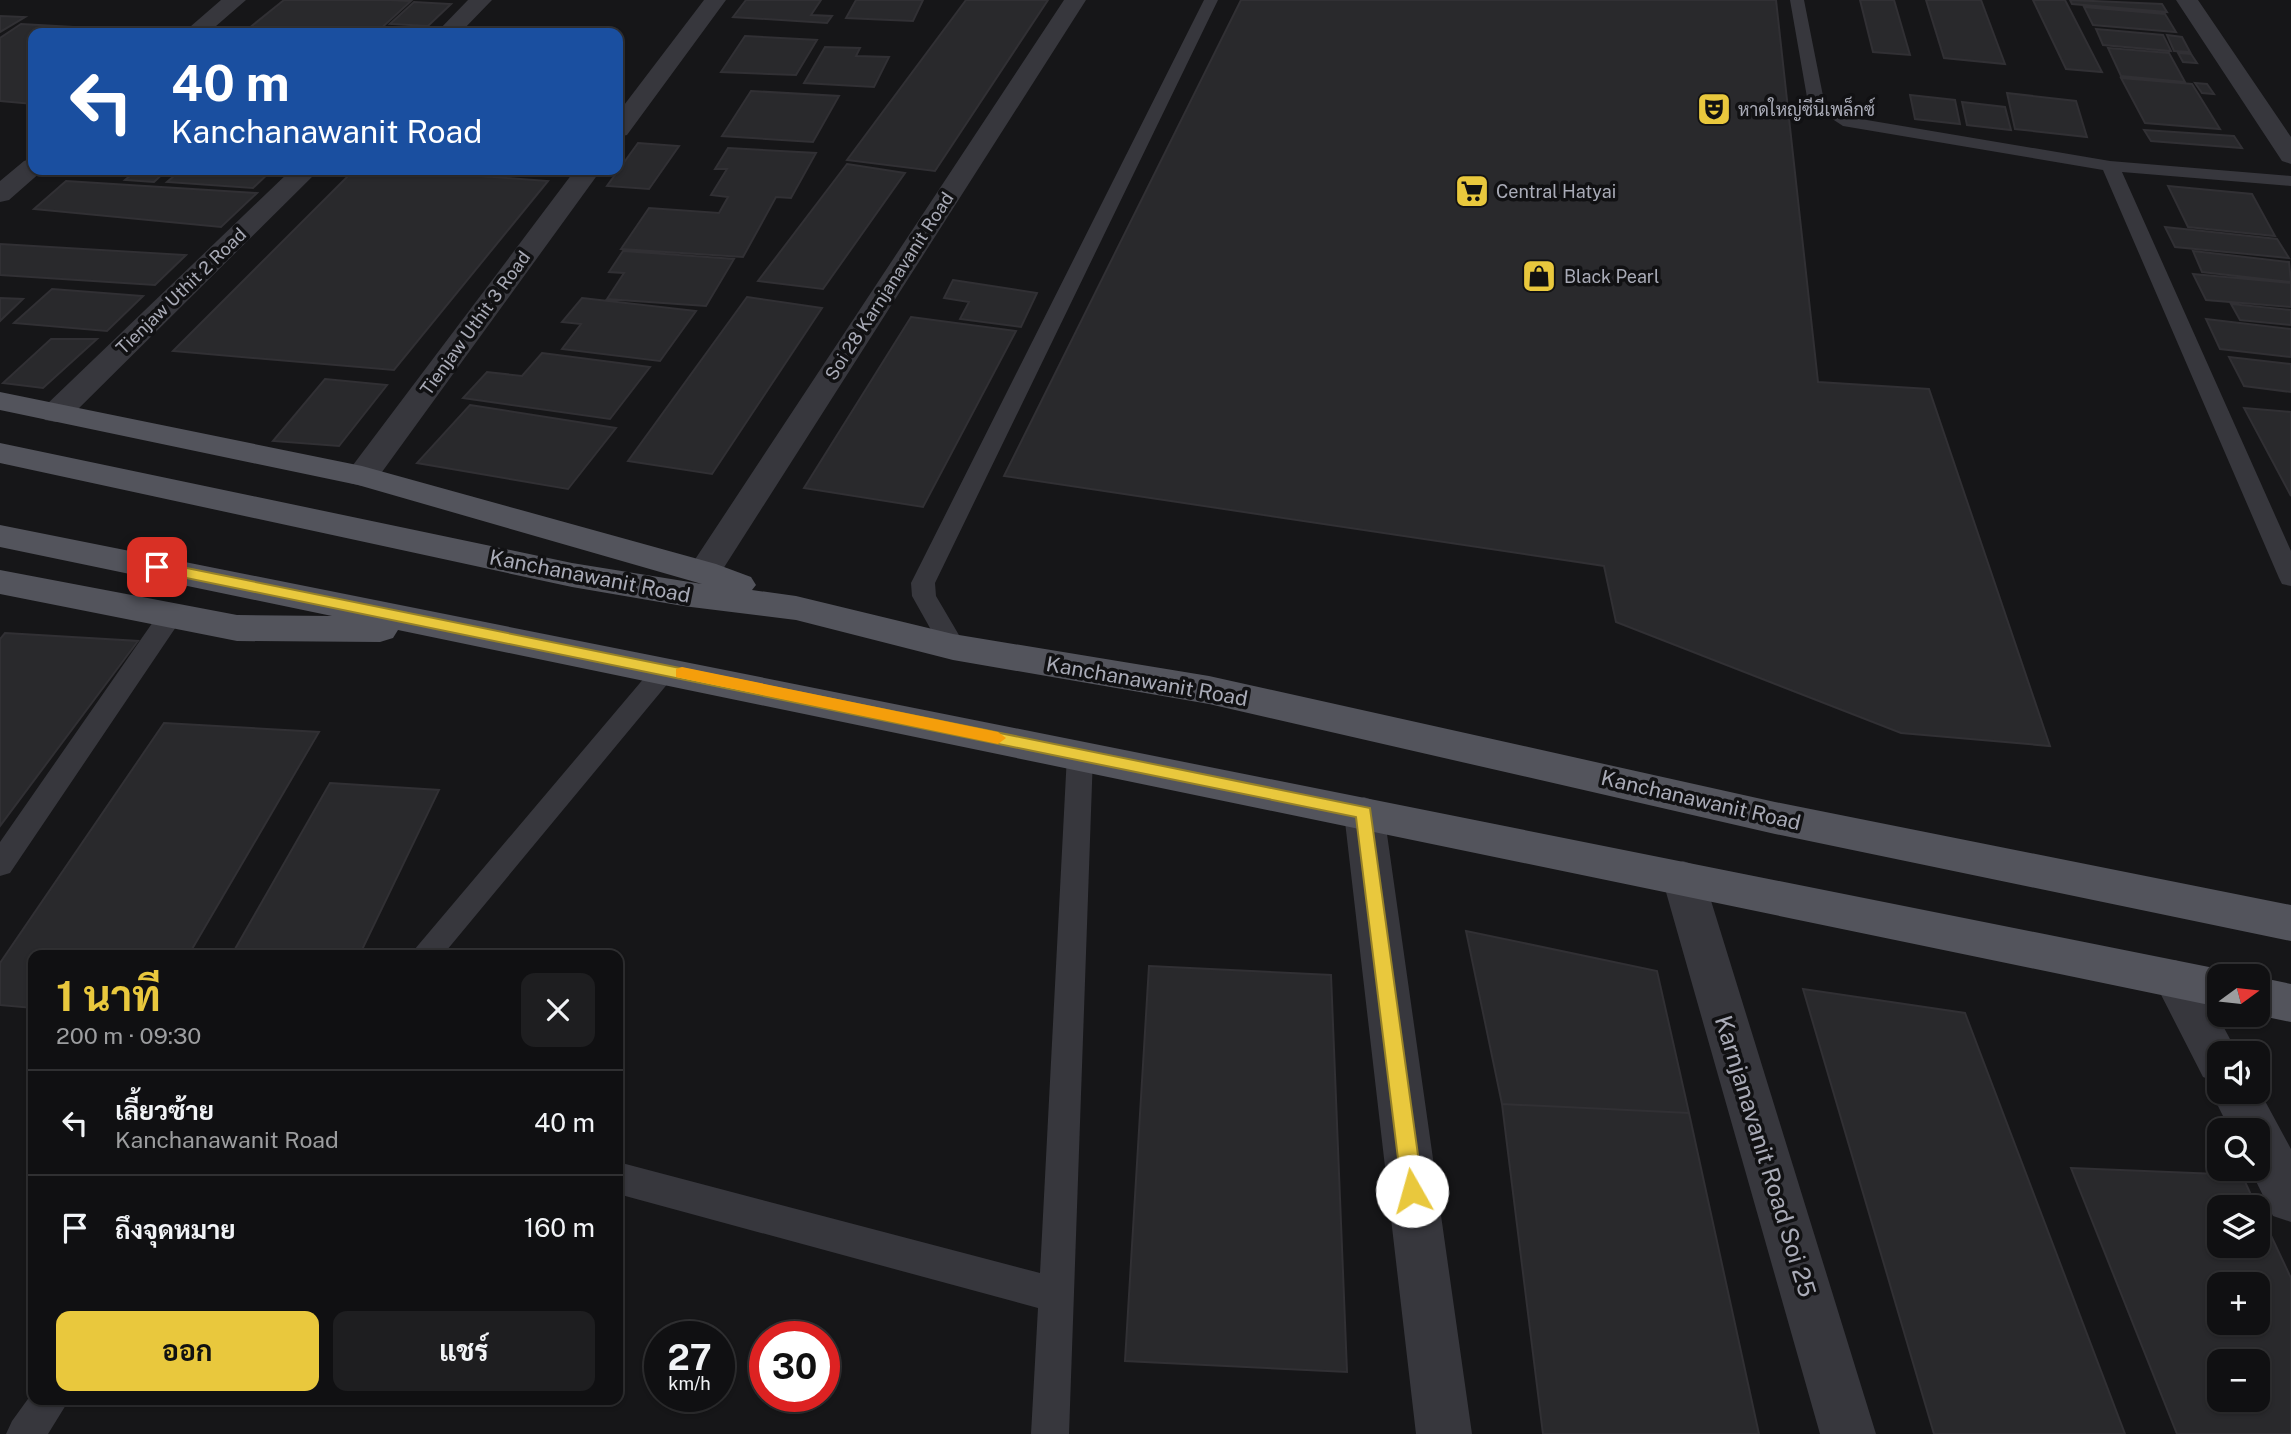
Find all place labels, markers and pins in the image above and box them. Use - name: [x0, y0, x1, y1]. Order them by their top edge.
- theatre icon: หาดใหญ่ซีนีเพล็กซ์: [1695, 90, 1733, 128]
- place label: หาดใหญ่ซีนีเพล็กซ์: [1738, 96, 1875, 121]
- supermarket icon: Central Hatyai: [1453, 172, 1491, 210]
- place label: Central Hatyai: [1496, 181, 1616, 202]
- shop icon: Black Pearl: [1520, 257, 1558, 295]
- place label: Black Pearl: [1564, 266, 1659, 287]
- pin: [127, 537, 187, 597]

